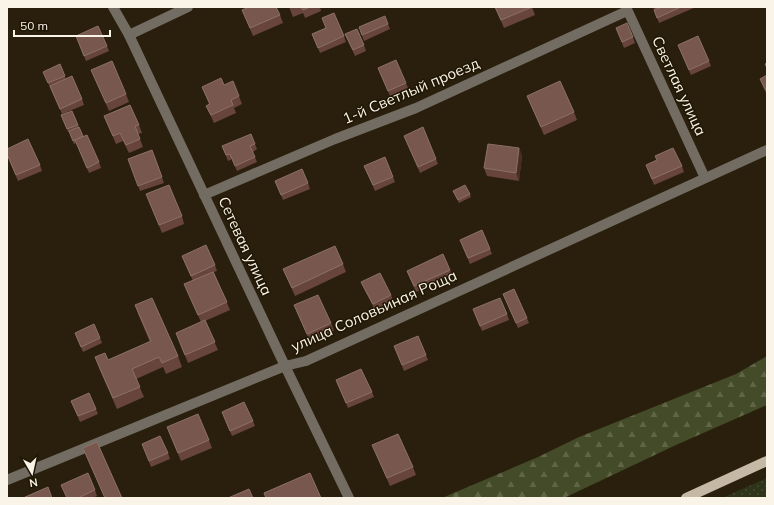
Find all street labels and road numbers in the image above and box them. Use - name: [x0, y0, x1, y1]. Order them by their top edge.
- street label: Светлая улица: [648, 33, 711, 139]
- street label: 1-й Светлый проезд: [340, 53, 482, 128]
- street label: Сетевая улица: [214, 193, 277, 298]
- street label: улица Соловьиная Роща: [288, 265, 460, 356]

